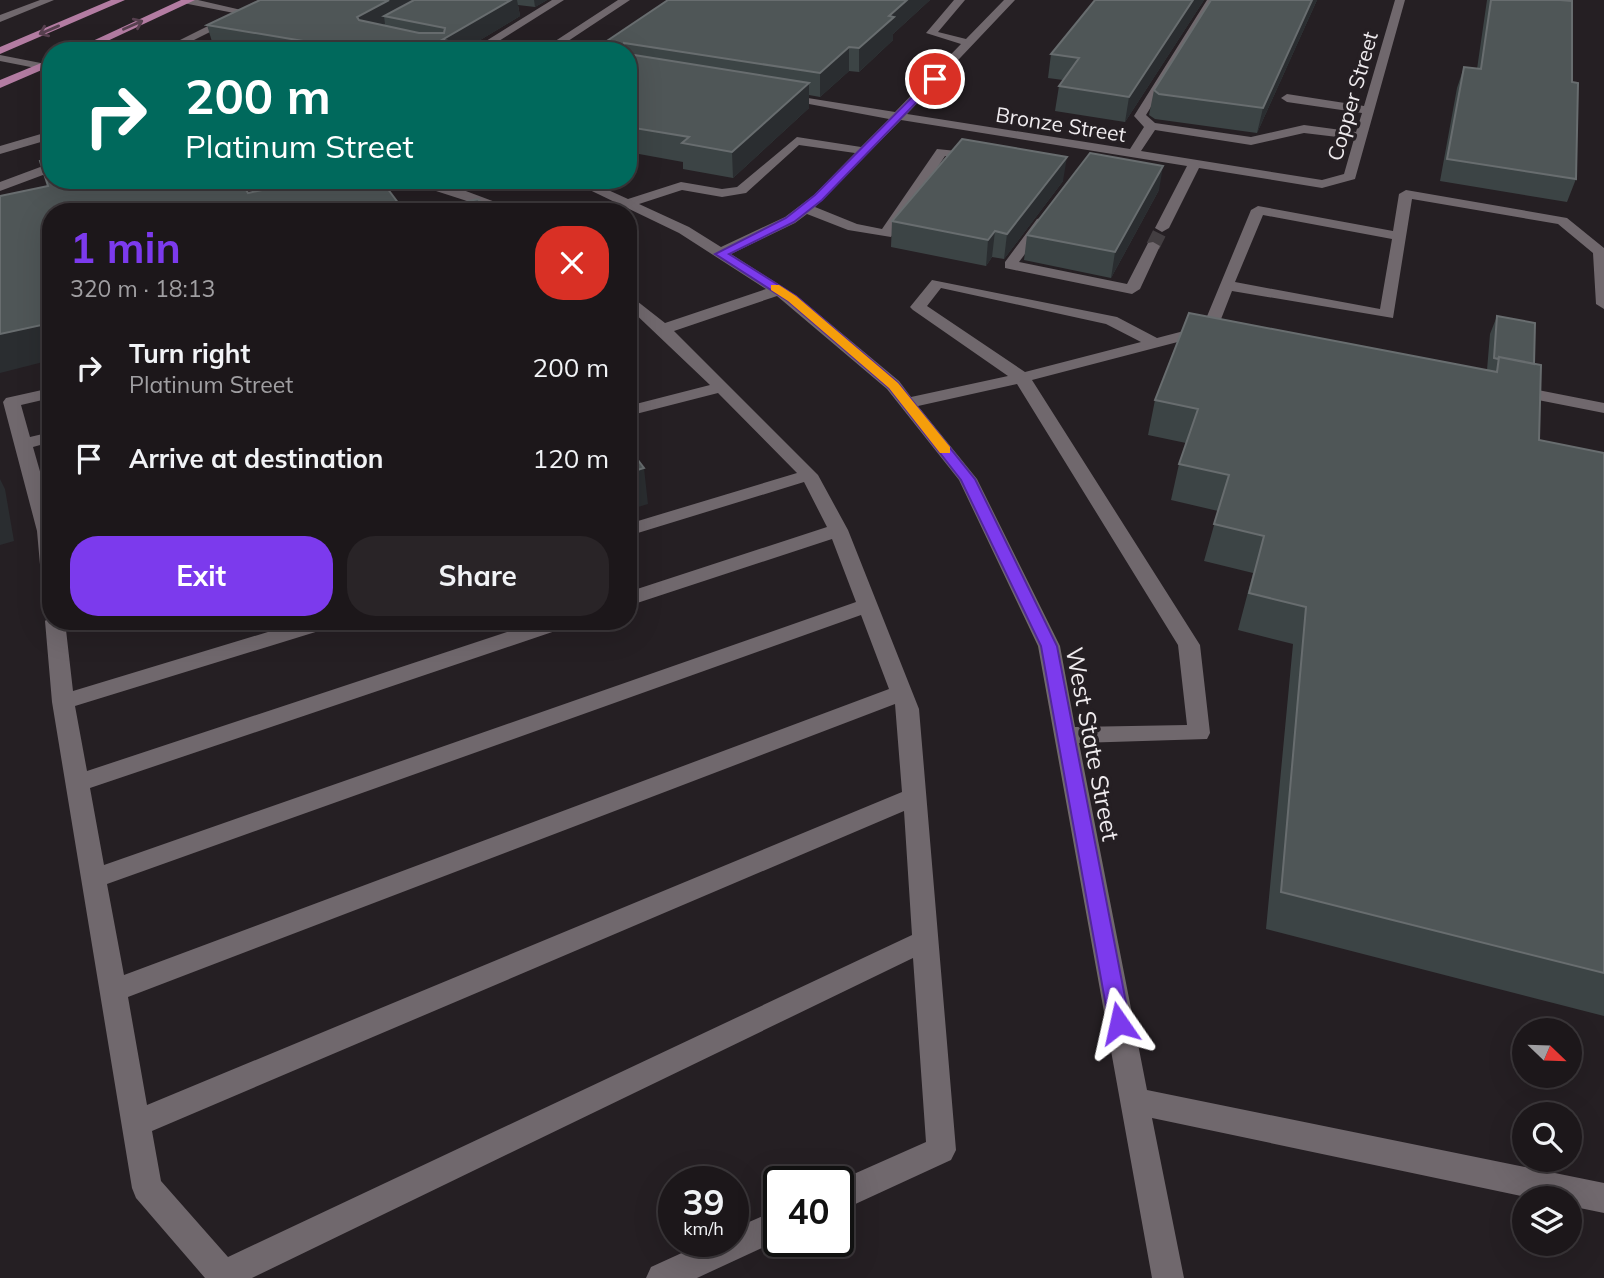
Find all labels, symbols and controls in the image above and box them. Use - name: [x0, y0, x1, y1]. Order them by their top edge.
- one-way arrow: [122, 18, 143, 31]
- one-way arrow: [39, 24, 61, 37]
- street label: Copper Street: [1321, 28, 1383, 164]
- pin: [905, 49, 965, 109]
- icon: arrive: [916, 60, 954, 98]
- text: 200 m: [185, 65, 331, 126]
- icon: right: [70, 70, 161, 161]
- street label: Bronze Street: [994, 101, 1128, 147]
- text: Platinum Street: [185, 126, 414, 166]
- text: 1 min: [70, 221, 181, 274]
- button: close: [535, 226, 609, 300]
- text: 320 m · 18:13: [70, 274, 215, 303]
- text: Turn right: [129, 337, 250, 370]
- icon: right: [70, 349, 108, 387]
- text: 200 m: [533, 351, 609, 384]
- text: Platinum Street: [129, 370, 293, 399]
- icon: arrive: [70, 440, 108, 478]
- text: Arrive at destination: [129, 442, 384, 475]
- text: 120 m: [533, 442, 609, 475]
- button: Exit: [70, 536, 333, 616]
- button: Share: [347, 536, 609, 616]
- street label: West State Street: [1060, 645, 1126, 843]
- position arrow: [1082, 986, 1156, 1060]
- north arrow: [1512, 1018, 1582, 1088]
- map controls: [1512, 1018, 1582, 1256]
- button: search: [1512, 1102, 1582, 1172]
- speed limit sign: 40: [763, 1166, 854, 1257]
- text: 39: [682, 1180, 725, 1224]
- button: layers: [1512, 1186, 1582, 1256]
- text: km/h: [683, 1217, 724, 1240]

